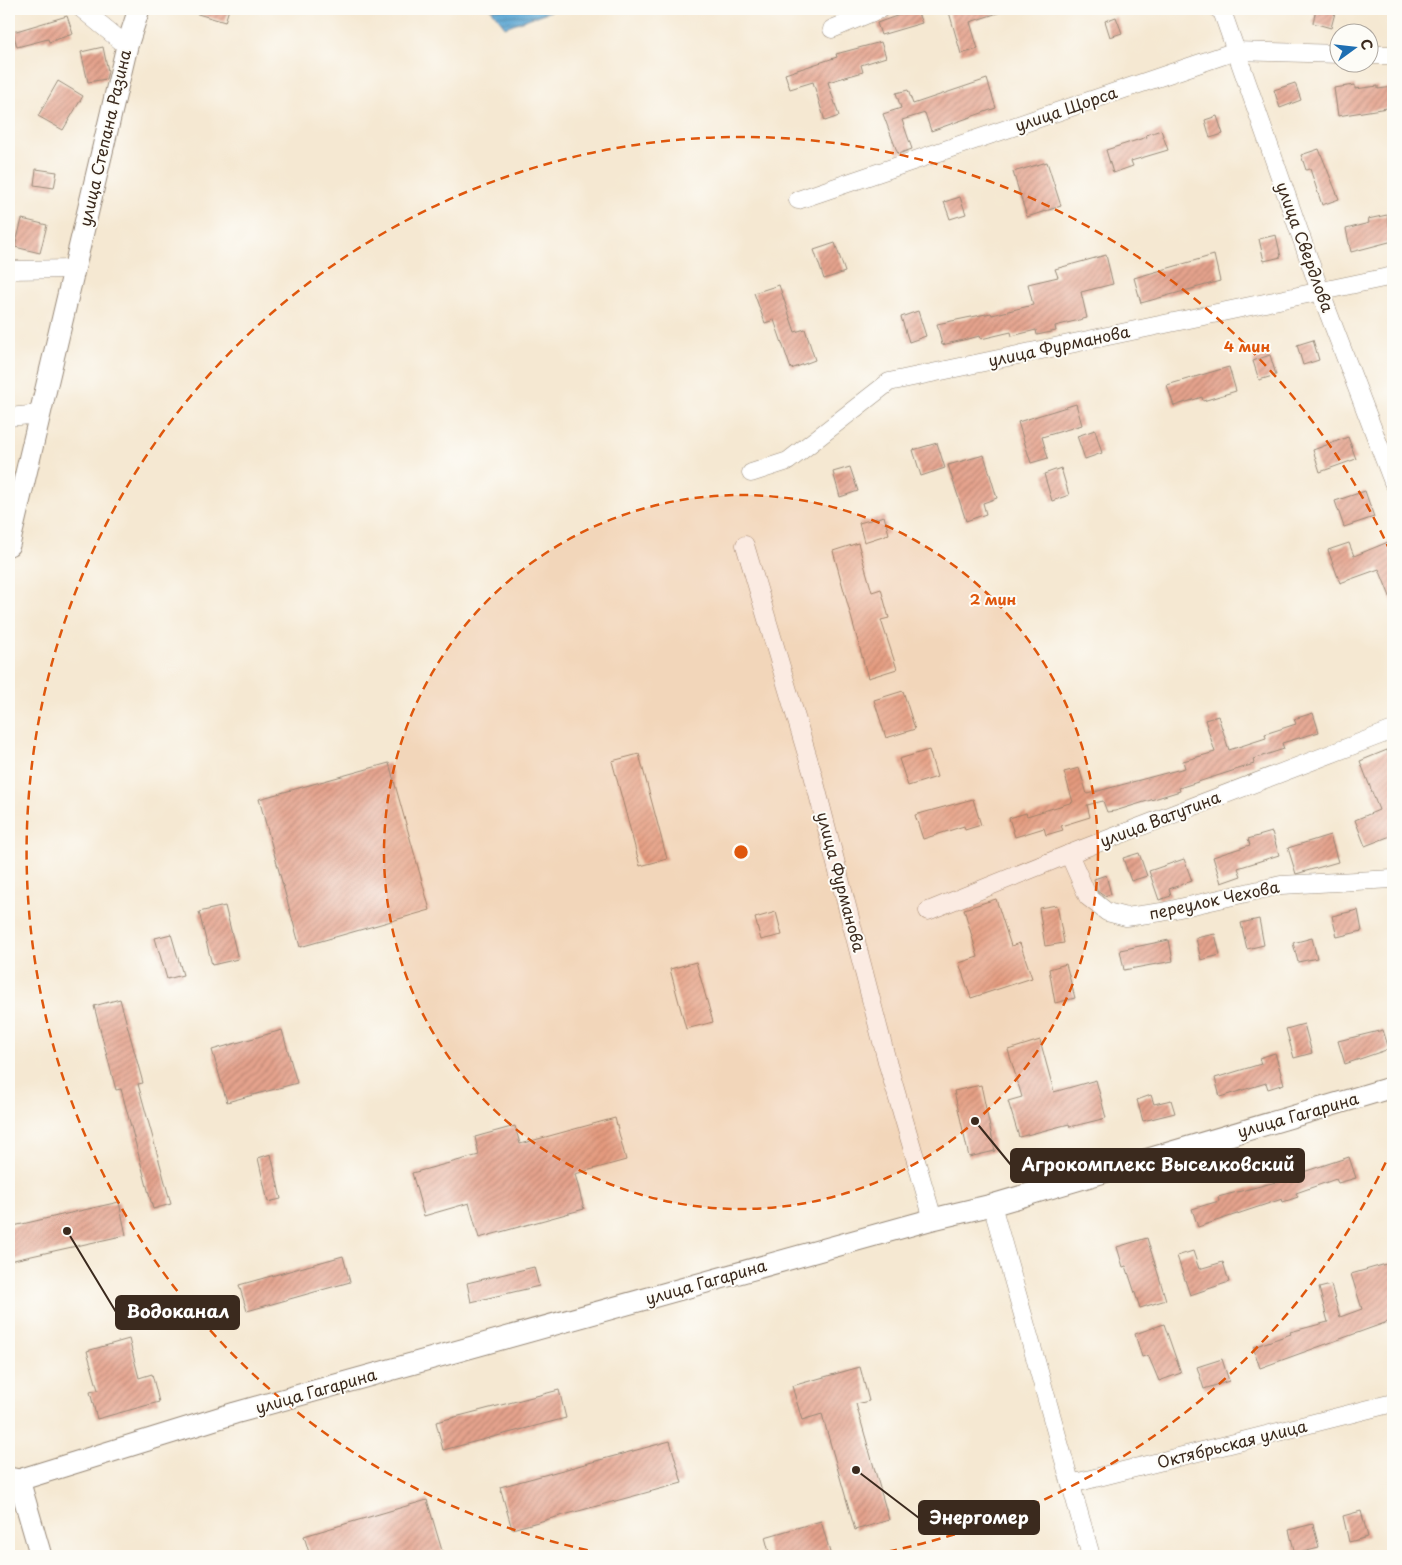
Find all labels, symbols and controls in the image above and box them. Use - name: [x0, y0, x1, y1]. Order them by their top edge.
- north arrow: [1330, 22, 1380, 72]
- text: С: [1356, 37, 1379, 52]
- street label: улица Степана Разина: [72, 47, 136, 229]
- street label: улица Щорса: [1011, 79, 1120, 137]
- street label: улица Свердлова: [1271, 178, 1341, 315]
- street label: улица Фурманова: [986, 318, 1132, 372]
- text: 4 мин: [1224, 334, 1270, 357]
- text: 2 мин: [970, 587, 1017, 610]
- street label: улица Ватутина: [1096, 784, 1223, 852]
- street label: улица Фурманова: [812, 809, 872, 955]
- centre of rings: [732, 843, 750, 861]
- street label: переулок Чехова: [1146, 873, 1281, 925]
- street label: улица Гагарина: [1234, 1085, 1361, 1143]
- callout: Агрокомплекс Выселковский: [1011, 1149, 1304, 1182]
- text: Агрокомплекс Выселковский: [1020, 1150, 1295, 1177]
- street label: улица Гагарина: [642, 1252, 769, 1310]
- callout: Водоканал: [116, 1296, 239, 1329]
- text: Водоканал: [127, 1297, 229, 1324]
- street label: улица Гагарина: [252, 1361, 379, 1419]
- street label: Октябрьская улица: [1154, 1413, 1309, 1473]
- callout: Энергомер: [919, 1501, 1039, 1534]
- text: Энергомер: [929, 1503, 1029, 1530]

